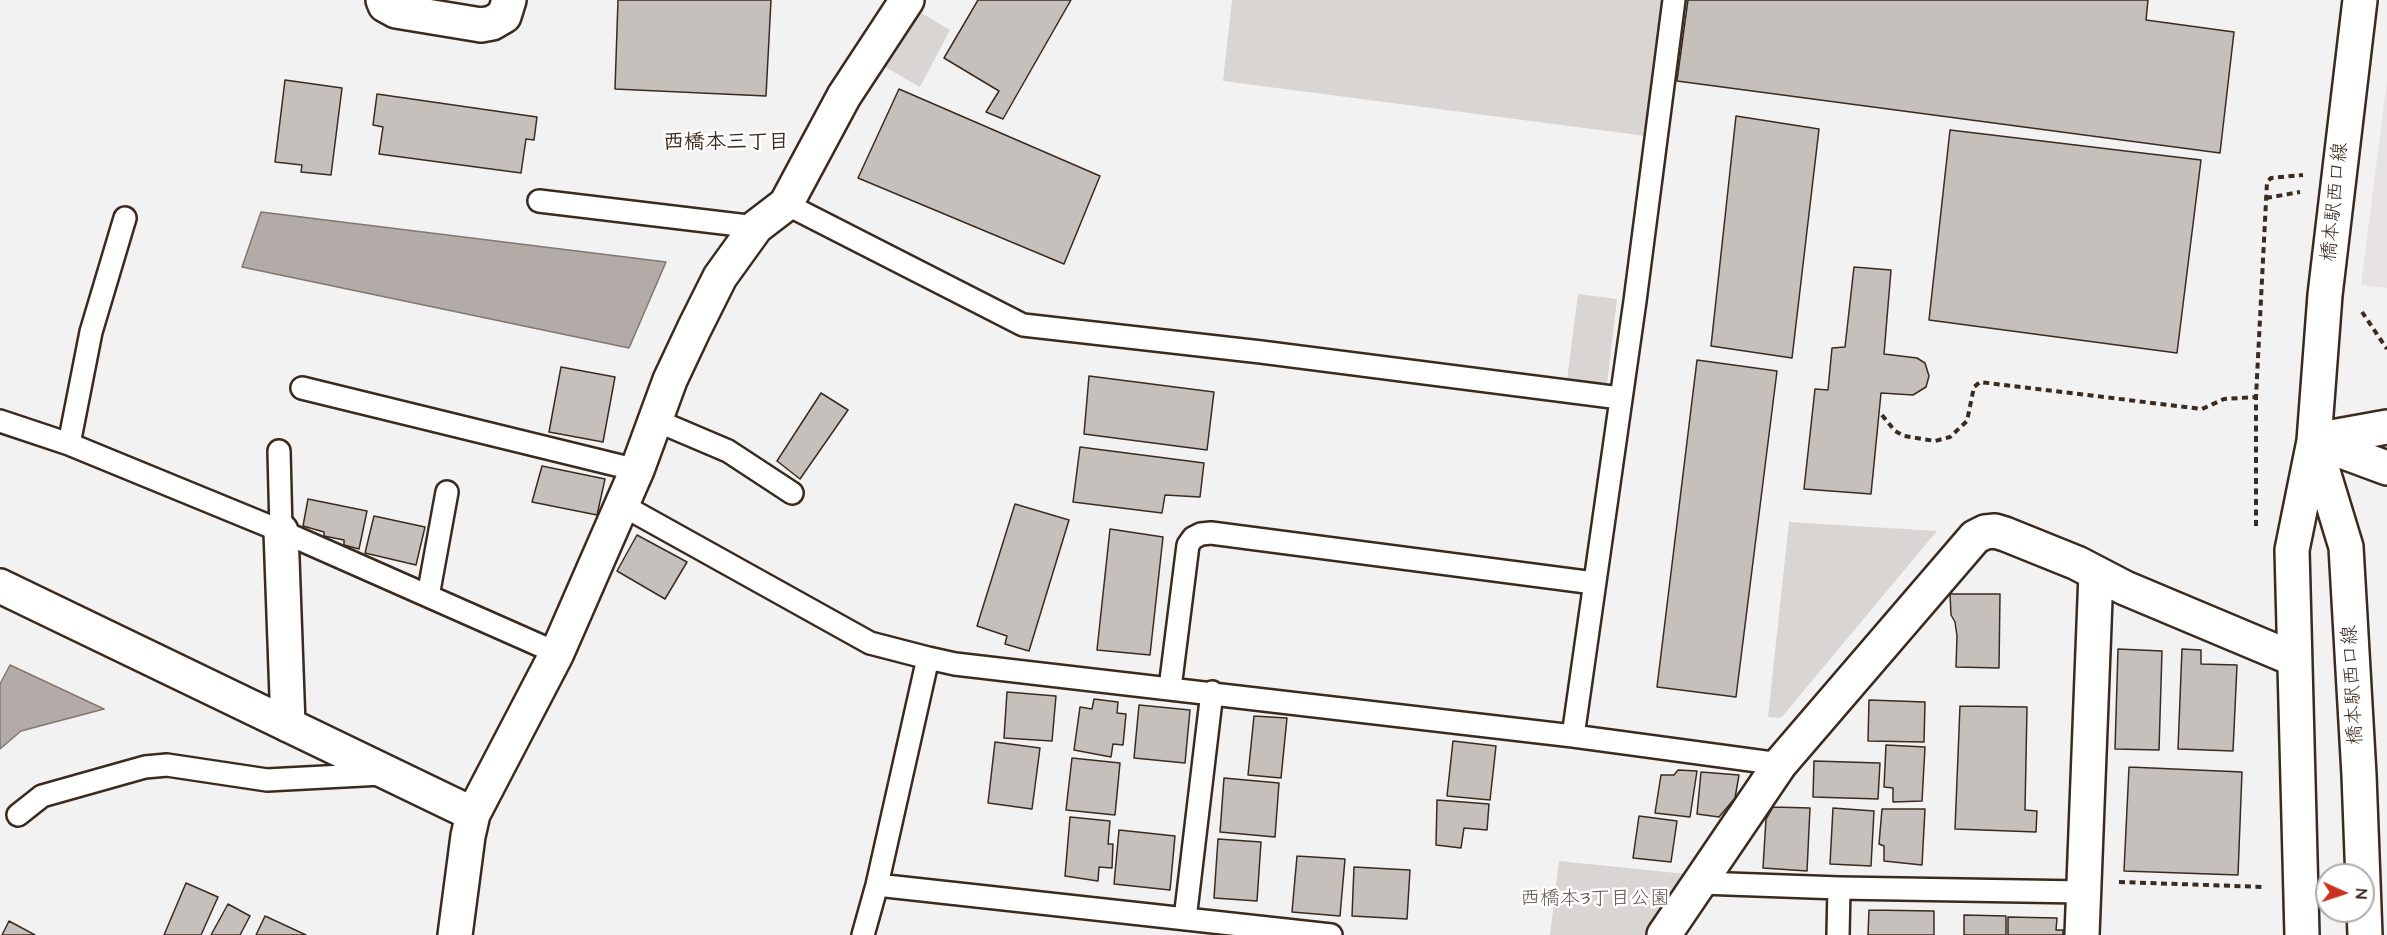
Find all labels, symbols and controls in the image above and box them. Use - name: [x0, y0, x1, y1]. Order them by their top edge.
- district label: 西橋本三丁目: [663, 131, 789, 157]
- street label: 橋本駅西口線: [2318, 141, 2354, 263]
- street label: 橋本駅西口線: [2339, 624, 2369, 746]
- north arrow: [2315, 863, 2375, 923]
- park label: 西橋本3丁目公園: [1520, 888, 1670, 912]
- text: N: [2350, 888, 2372, 899]

